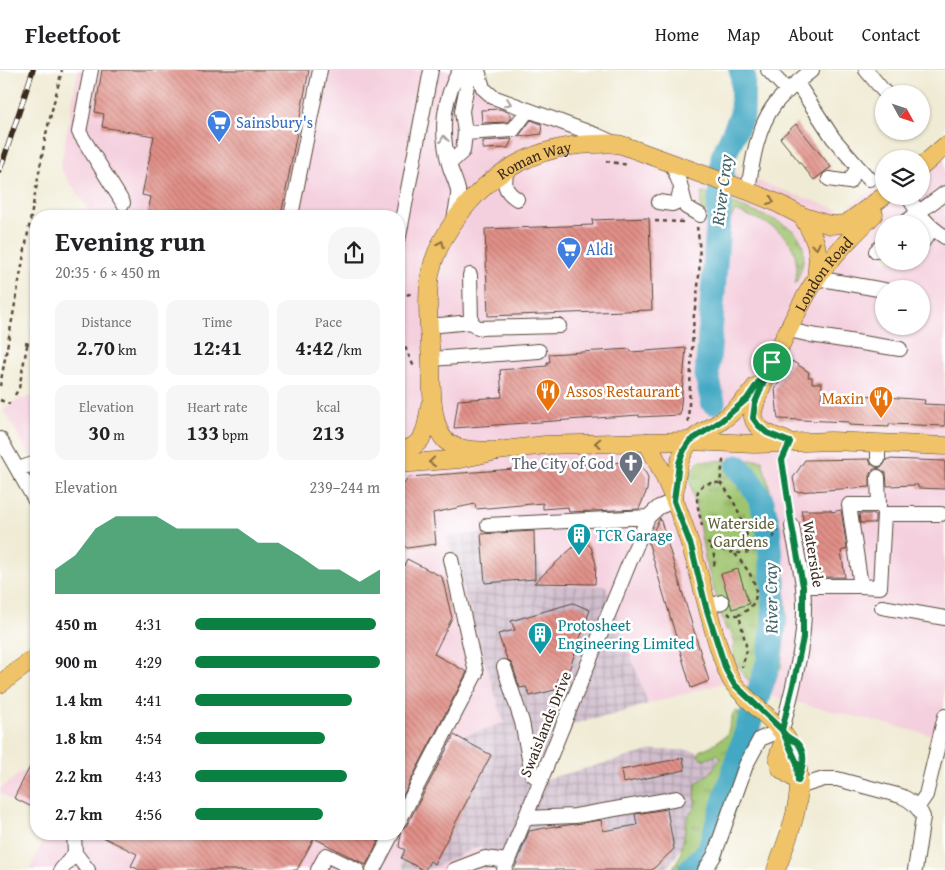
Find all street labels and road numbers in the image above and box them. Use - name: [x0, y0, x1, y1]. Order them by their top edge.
- street label: Roman Way: [492, 134, 573, 185]
- street label: London Road: [788, 230, 859, 316]
- street label: Waterside: [797, 519, 831, 589]
- street label: Swaislands Drive: [513, 667, 577, 781]

